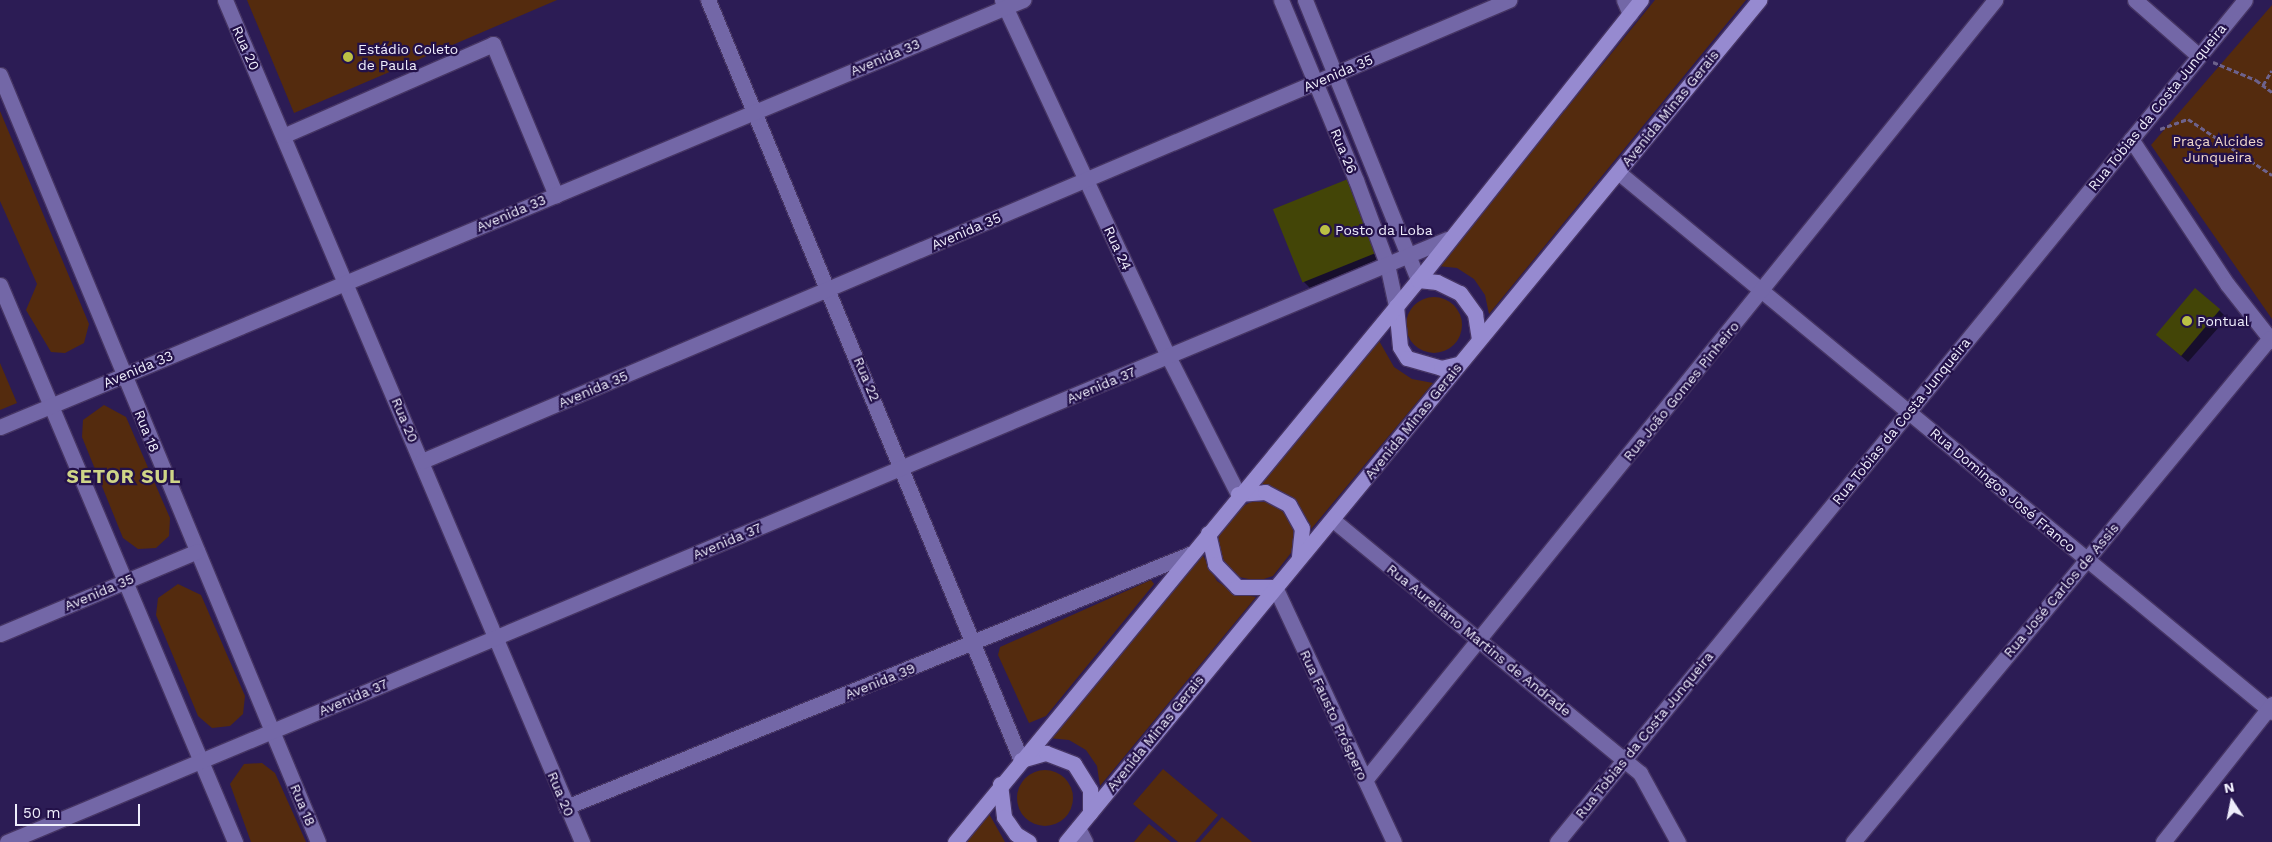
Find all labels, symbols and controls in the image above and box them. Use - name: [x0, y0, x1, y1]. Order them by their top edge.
- street label: Rua Tobias da Costa Junqueira: [2084, 20, 2230, 194]
- street label: Rua 20: [229, 23, 263, 73]
- street label: Avenida 33: [848, 35, 922, 79]
- place label: Estádio Coleto de Paula: [358, 41, 458, 74]
- street label: Avenida Minas Gerais: [1618, 46, 1722, 170]
- marker: Estádio Coleto de Paula: [342, 51, 354, 63]
- street label: Avenida 35: [1301, 51, 1375, 95]
- street label: Rua 26: [1327, 126, 1361, 176]
- park label: Praça Alcides Junqueira: [2172, 133, 2264, 166]
- street label: Avenida 33: [474, 191, 548, 235]
- street label: Avenida 35: [929, 209, 1003, 253]
- place label: Posto da Loba: [1335, 222, 1433, 238]
- street label: Rua 24: [1101, 223, 1135, 273]
- marker: Posto da Loba: [1319, 224, 1331, 236]
- place label: Pontual: [2197, 313, 2249, 329]
- marker: Pontual: [2181, 315, 2193, 327]
- street label: Rua João Gomes Pinheiro: [1619, 318, 1743, 464]
- street label: Rua Tobias da Costa Junqueira: [1828, 334, 1974, 508]
- street label: Avenida 33: [101, 347, 175, 391]
- street label: Rua 22: [850, 354, 884, 404]
- street label: Avenida Minas Gerais: [1361, 359, 1465, 483]
- street label: Avenida 37: [1064, 363, 1138, 407]
- street label: Avenida 35: [556, 367, 630, 411]
- street label: Rua 20: [388, 395, 422, 445]
- street label: Rua 18: [131, 407, 163, 455]
- street label: Rua Domingos José Franco: [1927, 424, 2079, 556]
- district label: SETOR SUL: [65, 466, 183, 488]
- street label: Avenida 37: [690, 519, 764, 563]
- street label: Rua José Carlos de Assis: [1999, 519, 2123, 661]
- street label: Rua Aureliano Martins de Andrade: [1383, 560, 1575, 720]
- street label: Avenida 35: [62, 570, 136, 614]
- street label: Rua Fausto Próspero: [1296, 647, 1372, 783]
- street label: Rua Tobias da Costa Junqueira: [1571, 648, 1717, 822]
- street label: Avenida 39: [842, 659, 918, 703]
- street label: Avenida Minas Gerais: [1103, 671, 1207, 795]
- street label: Avenida 37: [316, 675, 390, 719]
- street label: Rua 20: [544, 769, 578, 819]
- north arrow: [2207, 777, 2257, 827]
- text: N: [2223, 778, 2236, 796]
- street label: Rua 18: [287, 781, 319, 829]
- scale bar: [18, 794, 142, 826]
- text: 50 m: [23, 804, 60, 822]

